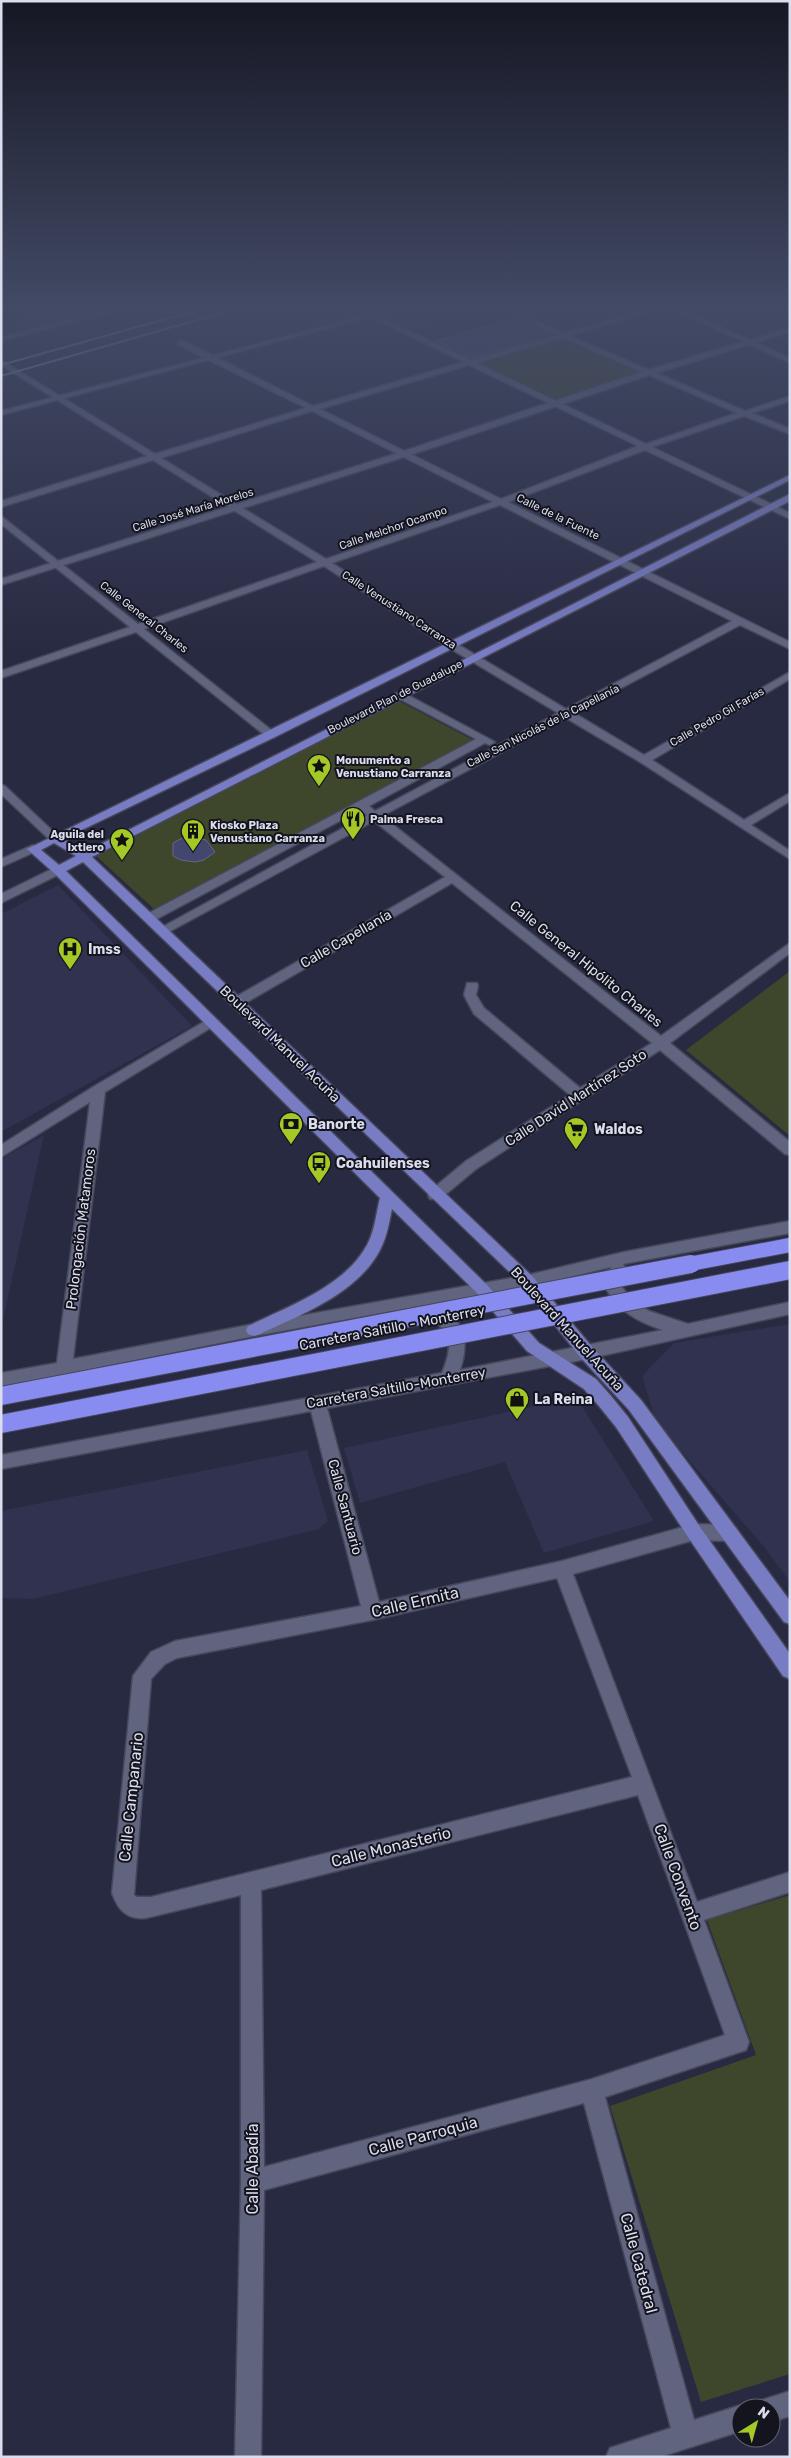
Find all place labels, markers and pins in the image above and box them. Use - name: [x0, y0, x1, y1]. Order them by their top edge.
- place icon: Monumento a Venustiano Carranza: [306, 753, 332, 787]
- place label: Monumento a Venustiano Carranza: [336, 754, 451, 780]
- restaurant icon: Palma Fresca: [340, 806, 366, 840]
- place label: Palma Fresca: [370, 813, 443, 826]
- building icon: Kiosko Plaza Venustiano Carranza: [180, 818, 206, 852]
- place label: Kiosko Plaza Venustiano Carranza: [210, 819, 325, 845]
- place icon: Aguila del Ixtlero: [109, 827, 135, 861]
- place label: Aguila del Ixtlero: [50, 828, 104, 854]
- hospital icon: Imss: [57, 936, 83, 970]
- place label: Imss: [88, 941, 121, 958]
- bank icon: Banorte: [278, 1111, 304, 1145]
- place label: Banorte: [308, 1116, 365, 1133]
- supermarket icon: Waldos: [563, 1116, 589, 1150]
- place label: Waldos: [594, 1121, 643, 1138]
- bus stop icon: Coahuilenses: [306, 1150, 332, 1184]
- place label: Coahuilenses: [336, 1155, 430, 1172]
- shop icon: La Reina: [504, 1386, 530, 1420]
- place label: La Reina: [534, 1391, 593, 1408]

